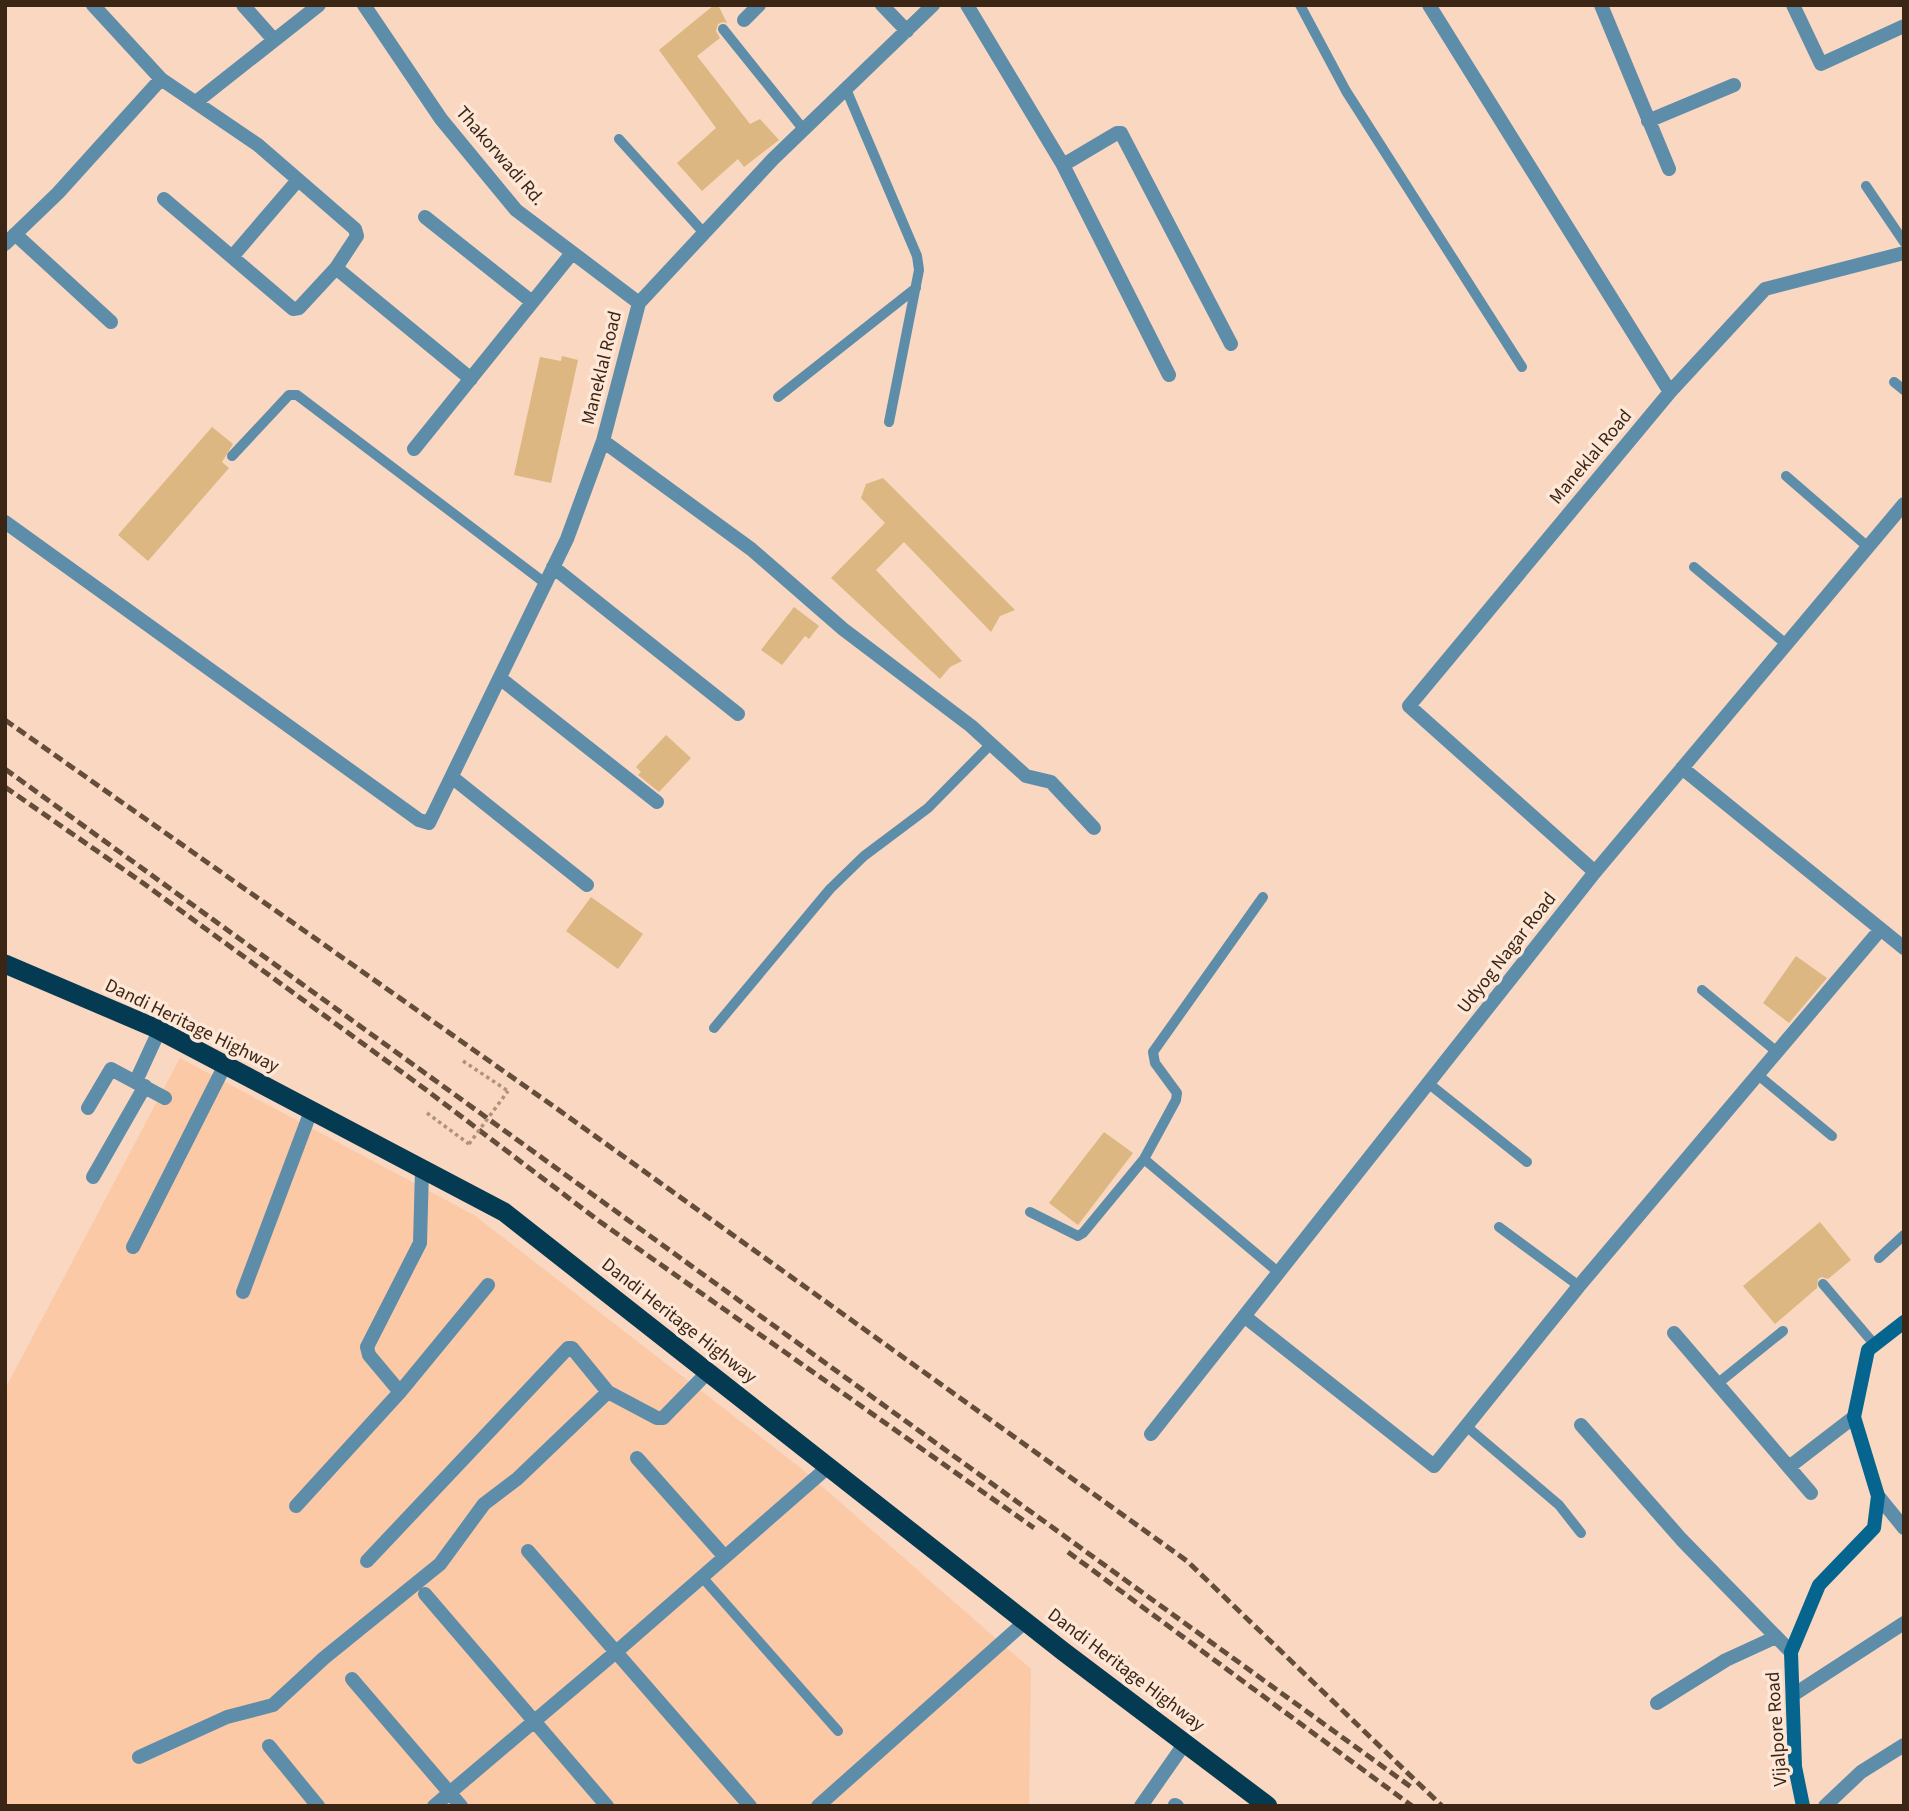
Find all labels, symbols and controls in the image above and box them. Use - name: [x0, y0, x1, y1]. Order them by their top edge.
- street label: Thakorwadi Rd.: [449, 100, 551, 212]
- street label: Maneklal Road: [575, 308, 629, 428]
- street label: Maneklal Road: [1543, 404, 1639, 510]
- street label: Udyog Nagar Road: [1451, 887, 1563, 1019]
- street label: Dandi Heritage Highway: [100, 972, 284, 1080]
- street label: Dandi Heritage Highway: [596, 1252, 763, 1390]
- street label: Dandi Heritage Highway: [1042, 1602, 1210, 1738]
- street label: Vijalpore Road: [1760, 1671, 1794, 1787]

